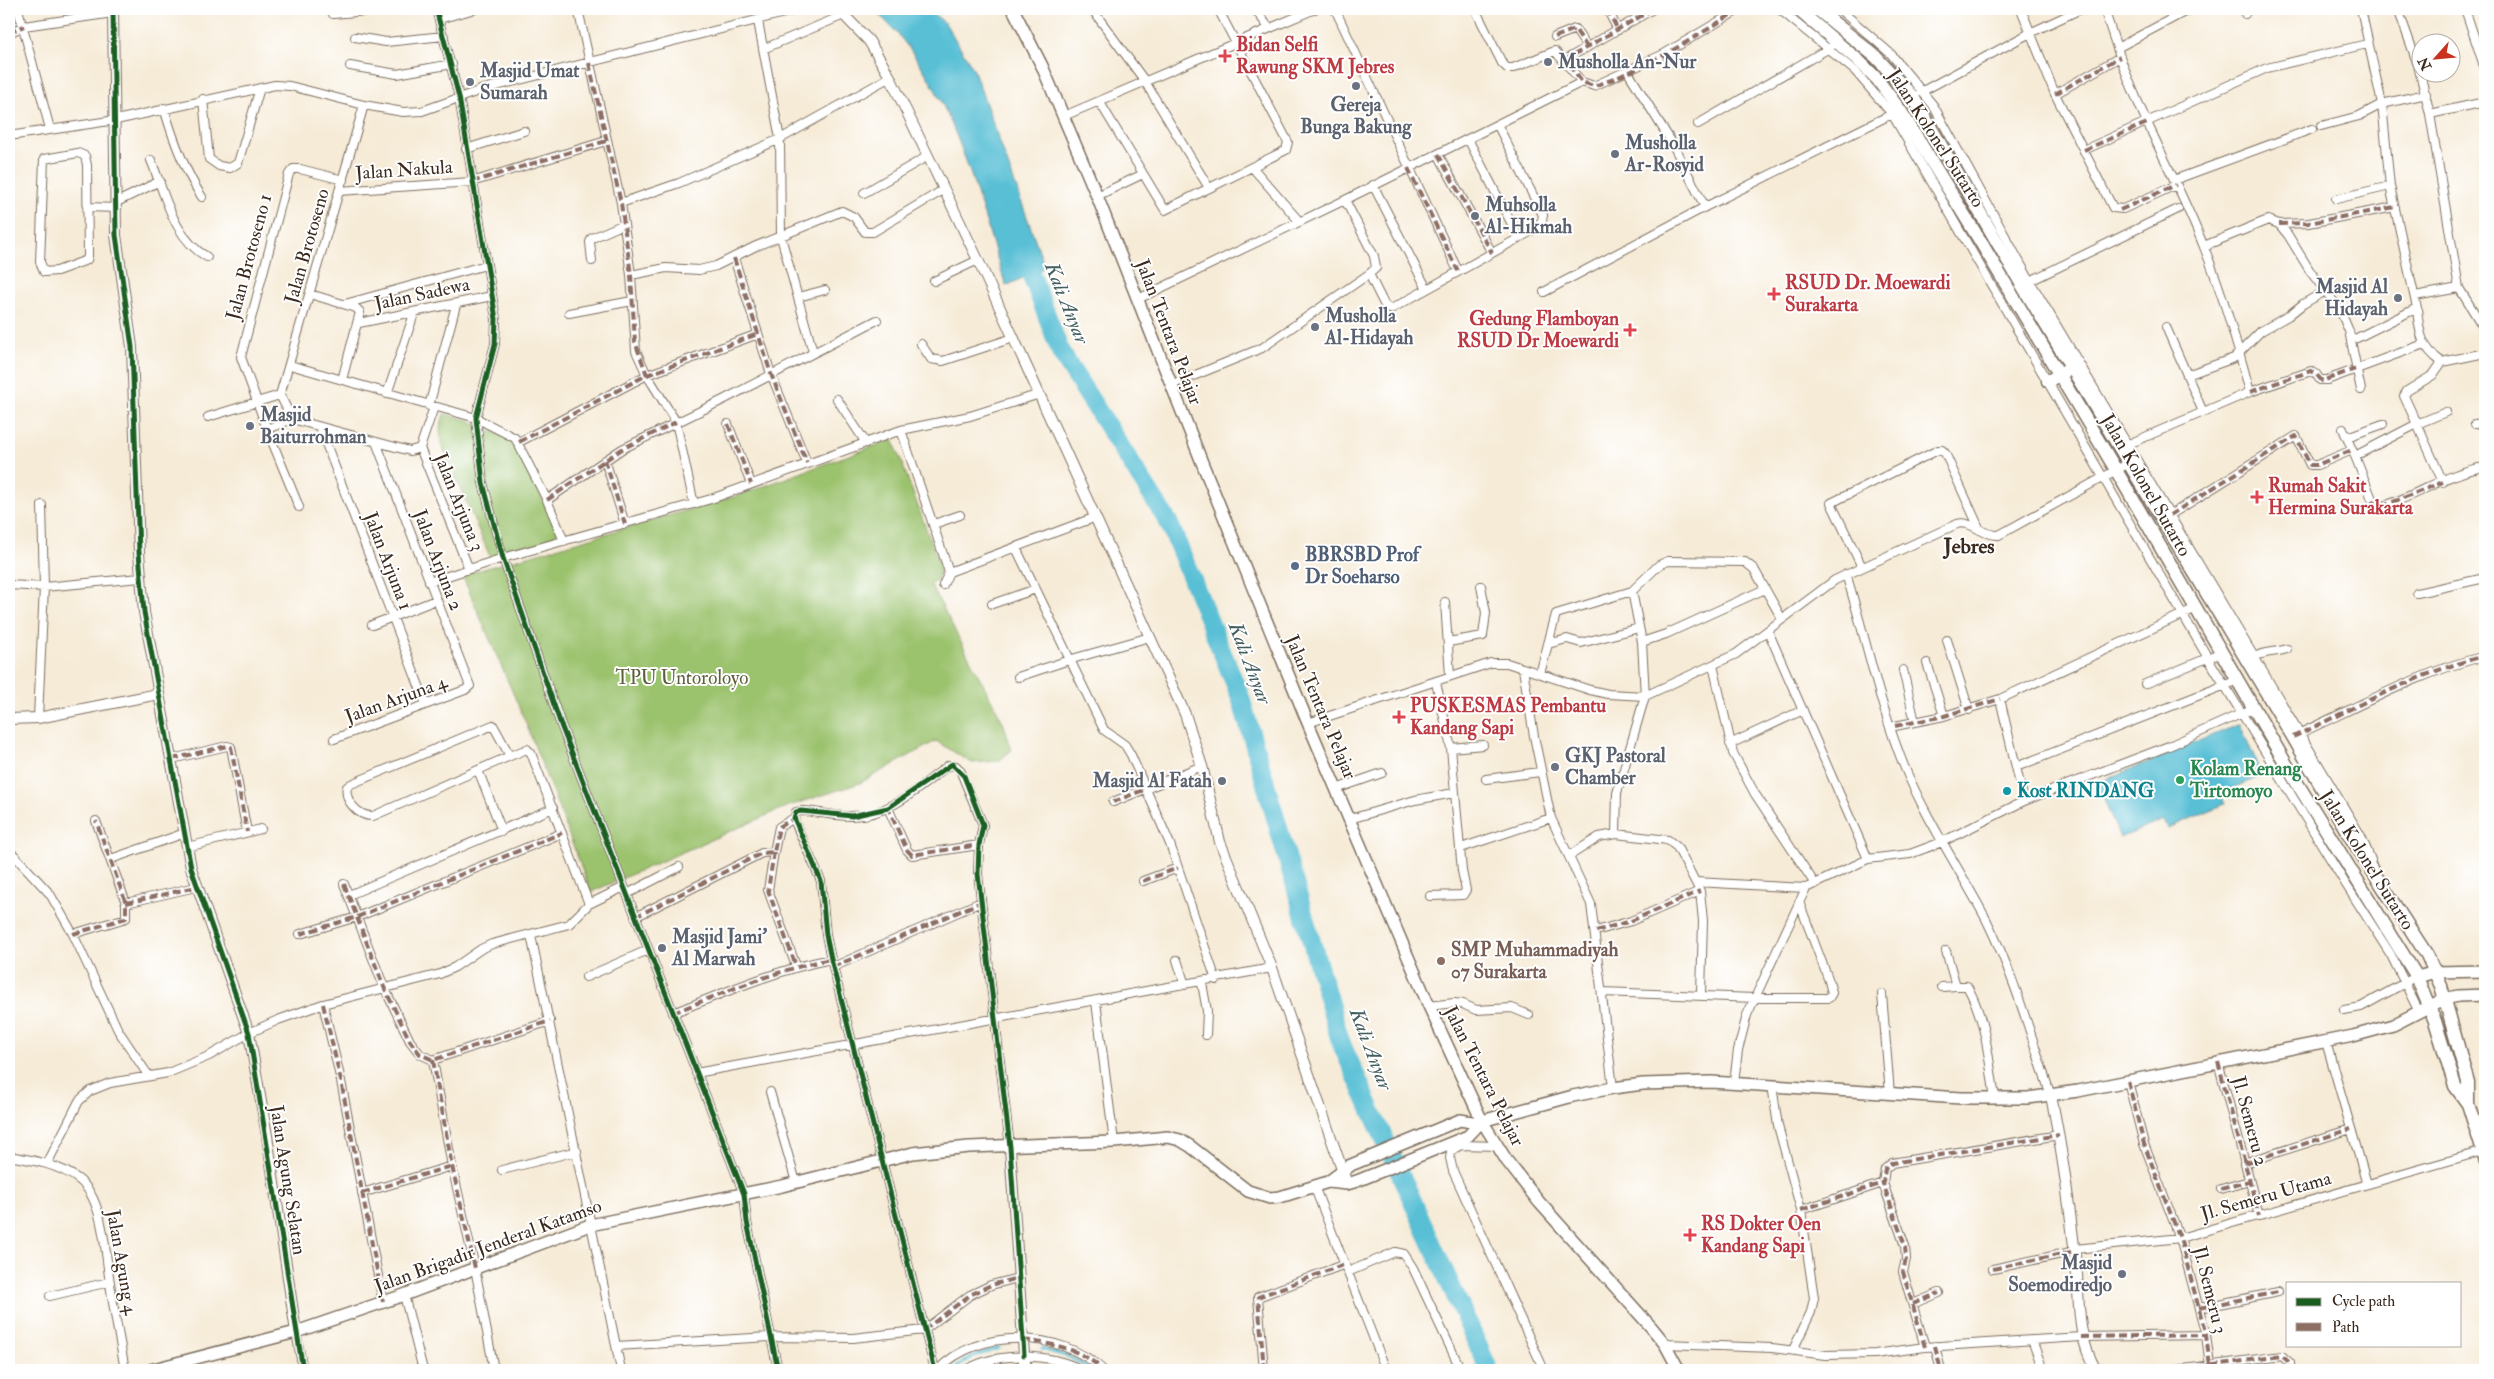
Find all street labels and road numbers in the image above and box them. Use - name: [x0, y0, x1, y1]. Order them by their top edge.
- street label: Jalan Kolonel Sutarto: [1882, 63, 1990, 212]
- street label: Jalan Nakula: [354, 155, 454, 185]
- street label: Jalan Brotoseno: [279, 186, 335, 307]
- street label: Jalan Brotoseno 1: [220, 191, 277, 324]
- street label: Jalan Tentara Pelajar: [1130, 255, 1208, 408]
- street label: Jalan Sadewa: [371, 272, 472, 316]
- street label: Jalan Kolonel Sutarto: [2095, 409, 2197, 561]
- street label: Jalan Arjuna 3: [428, 448, 490, 555]
- street label: Jalan Arjuna 2: [407, 505, 468, 614]
- street label: Jalan Arjuna 1: [358, 508, 418, 614]
- street label: Jalan Tentara Pelajar: [1279, 630, 1362, 783]
- street label: Jalan Arjuna 4: [341, 669, 451, 729]
- street label: Jalan Kolonel Sutarto: [2314, 785, 2420, 934]
- street label: Jalan Tentara Pelajar: [1438, 1001, 1530, 1150]
- street label: Jl. Semeru 2: [2226, 1072, 2273, 1169]
- street label: Jalan Agung Selatan: [264, 1103, 312, 1257]
- street label: Jl. Semeru Utama: [2197, 1166, 2334, 1226]
- street label: Jalan Brigadir Jenderal Katamso: [370, 1194, 605, 1299]
- street label: Jalan Agung 4: [101, 1207, 143, 1317]
- street label: Jl. Semeru 3: [2187, 1243, 2232, 1336]

